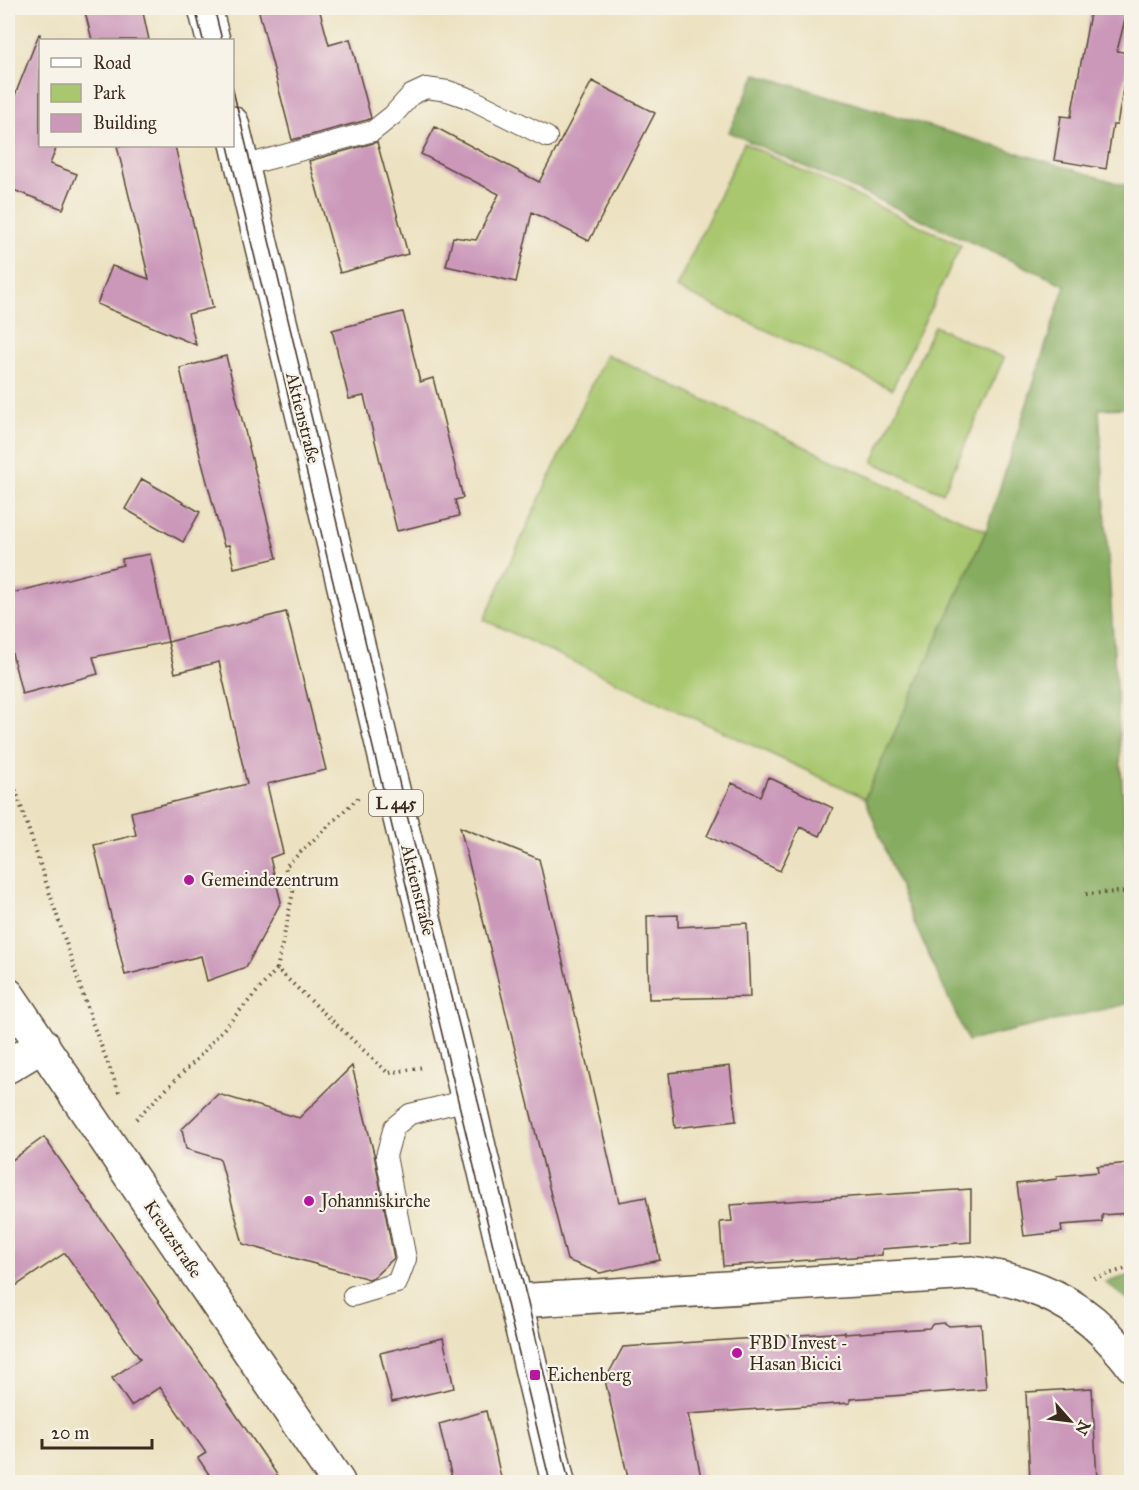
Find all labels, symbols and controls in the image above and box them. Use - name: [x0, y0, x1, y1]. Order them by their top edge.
- legend: [39, 39, 234, 147]
- text: Road: [93, 52, 131, 74]
- text: Park: [93, 82, 126, 104]
- text: Building: [93, 112, 157, 135]
- street label: Aktienstraße: [281, 369, 325, 466]
- road number: L 445: [369, 790, 423, 816]
- street label: Aktienstraße: [396, 841, 440, 938]
- place label: Gemeindezentrum: [201, 869, 339, 891]
- marker: Gemeindezentrum: [182, 873, 196, 887]
- place label: Johanniskirche: [319, 1190, 431, 1213]
- marker: Johanniskirche: [302, 1194, 316, 1208]
- street label: Kreuzstraße: [139, 1196, 207, 1282]
- place label: FBD Invest - Hasan Bicici: [749, 1332, 848, 1375]
- marker: FBD Invest - Hasan Bicici: [730, 1346, 744, 1360]
- place label: Eichenberg: [547, 1364, 631, 1387]
- marker: Eichenberg: [528, 1368, 542, 1382]
- north arrow: [1040, 1391, 1100, 1451]
- scale bar: [42, 1412, 152, 1450]
- text: N: [1071, 1417, 1094, 1439]
- text: 20 m: [51, 1422, 89, 1444]

